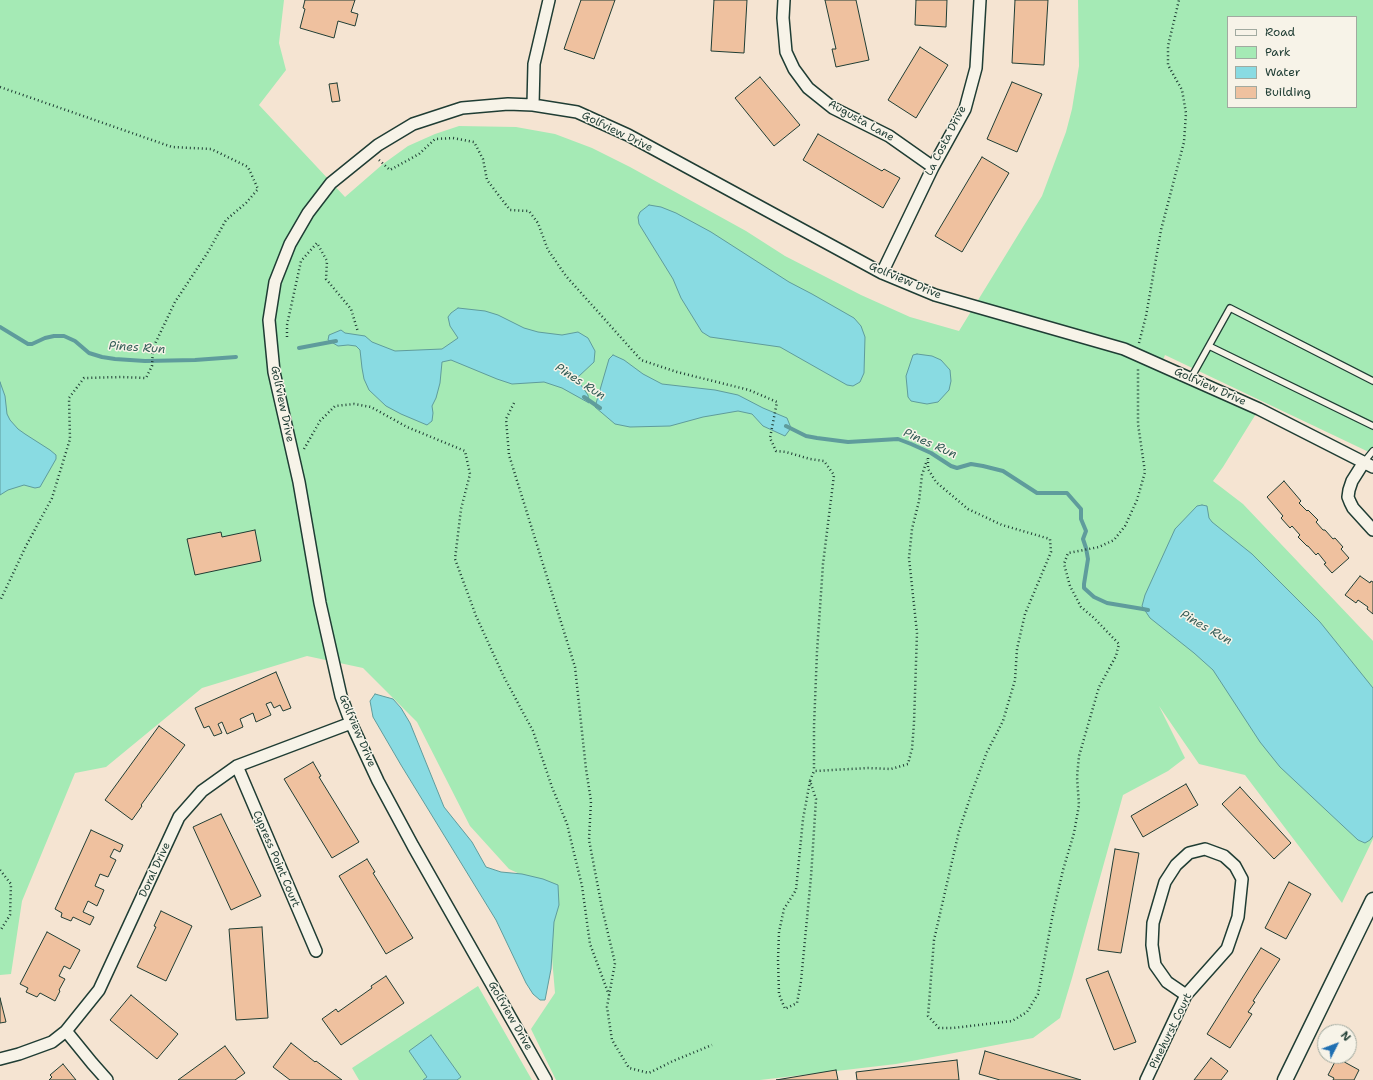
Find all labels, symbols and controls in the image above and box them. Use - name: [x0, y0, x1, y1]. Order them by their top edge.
- legend: [1227, 16, 1357, 108]
- text: Road: [1265, 24, 1295, 40]
- text: Park: [1265, 44, 1291, 60]
- text: Water: [1265, 64, 1300, 80]
- text: Building: [1265, 84, 1311, 100]
- street label: Augusta Lane: [826, 97, 896, 145]
- street label: La Costa Drive: [923, 104, 969, 178]
- street label: Golfview Drive: [579, 109, 655, 155]
- street label: Golfview Drive: [867, 260, 943, 302]
- water label: Pines Run: [108, 339, 166, 357]
- water label: Pines Run: [552, 360, 608, 404]
- street label: Golfview Drive: [267, 365, 297, 443]
- street label: Golfview Drive: [1172, 365, 1248, 409]
- water label: Pines Run: [901, 426, 959, 462]
- water label: Pines Run: [1178, 608, 1234, 648]
- street label: Golfview Drive: [336, 693, 378, 769]
- street label: Cypress Point Court: [250, 809, 302, 909]
- street label: Doral Drive: [137, 840, 173, 900]
- street label: Golfview Drive: [485, 979, 535, 1053]
- street label: Pinehurst Court: [1147, 991, 1195, 1071]
- north arrow: [1317, 1024, 1357, 1064]
- text: N: [1337, 1028, 1354, 1045]

